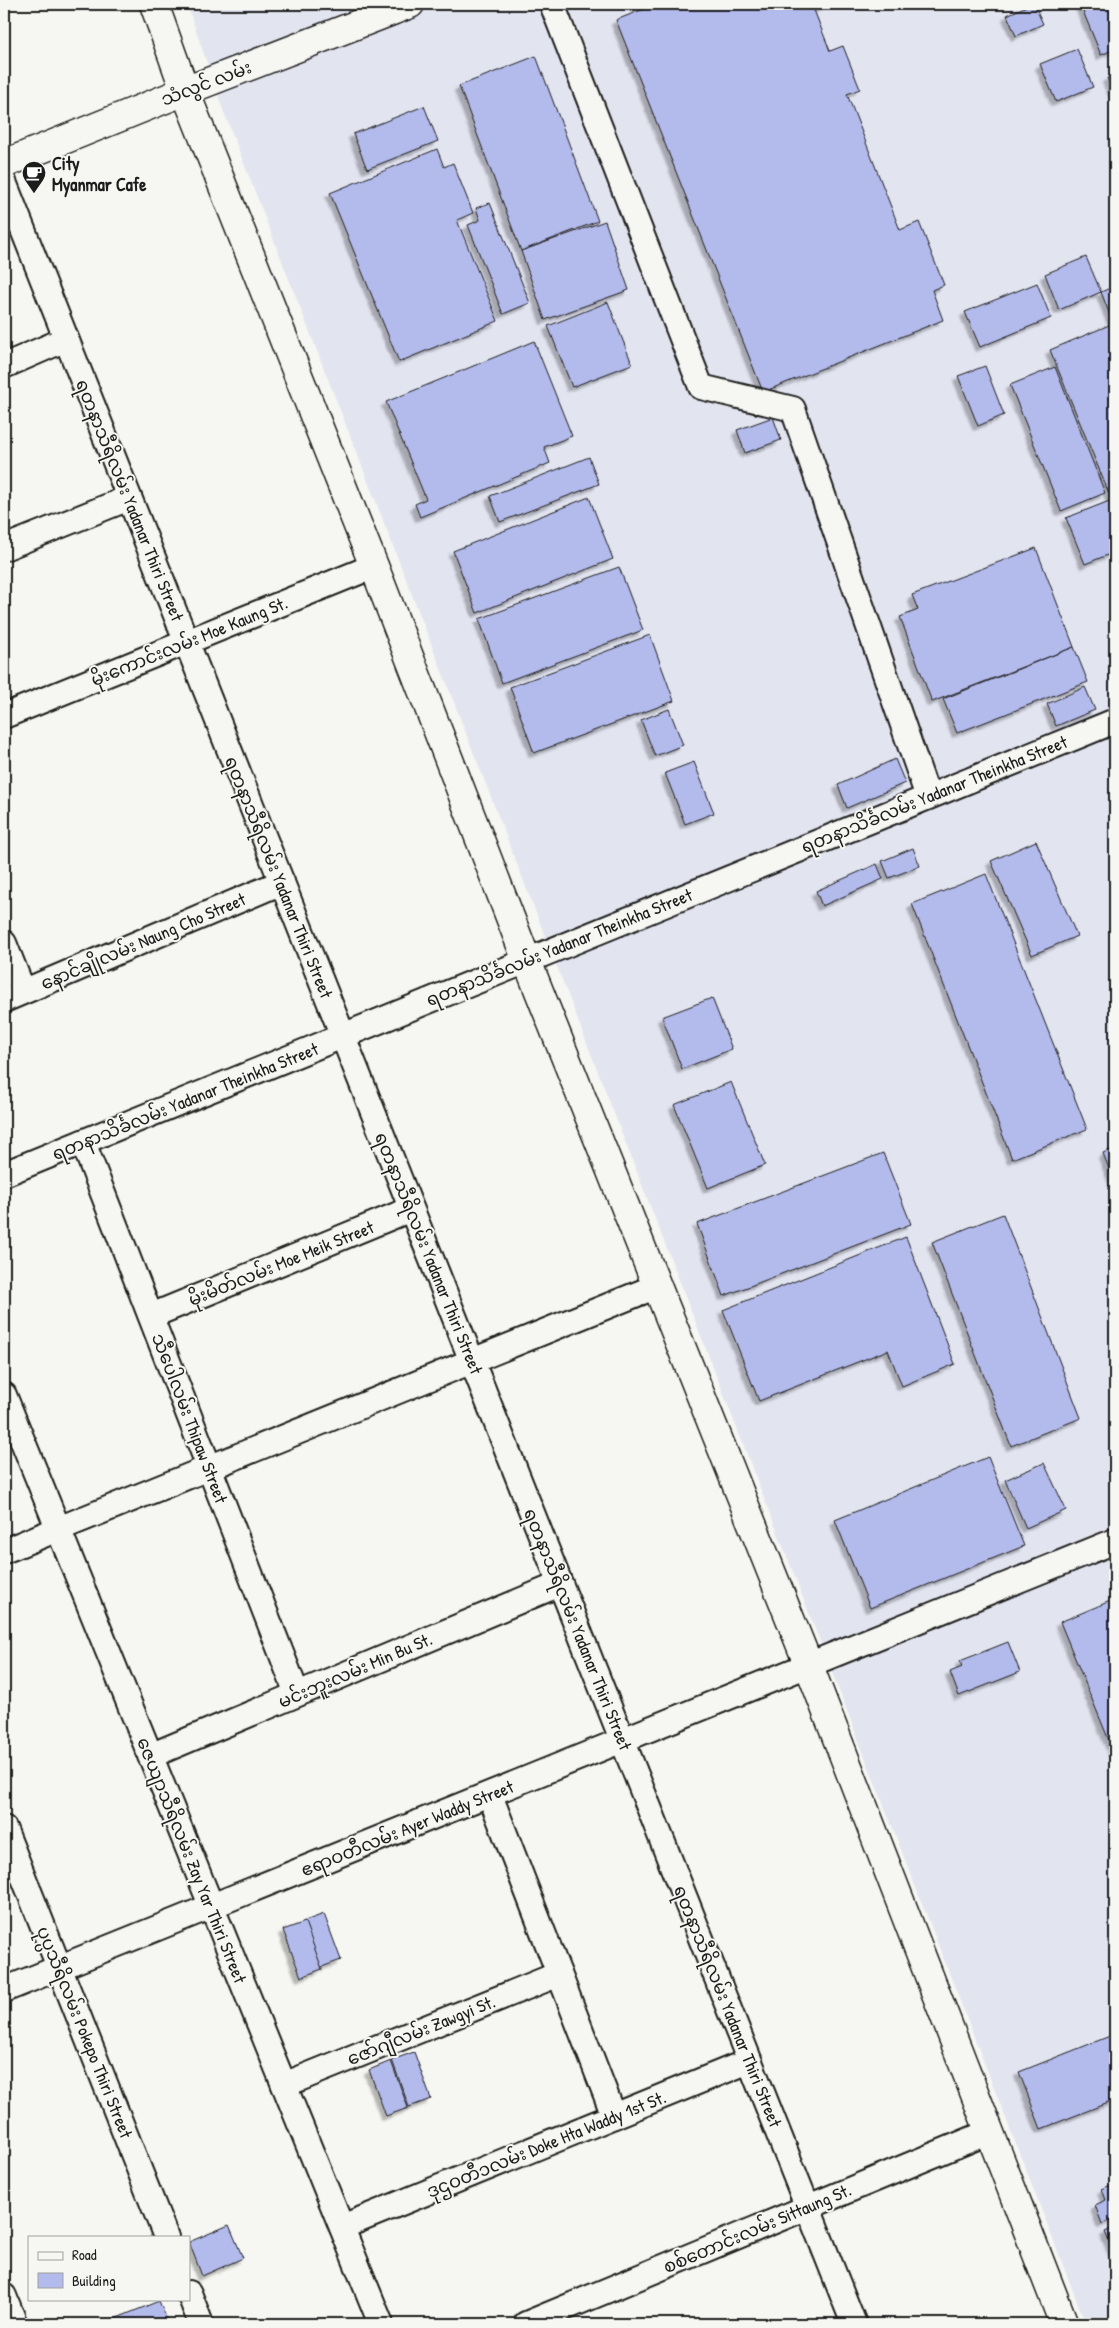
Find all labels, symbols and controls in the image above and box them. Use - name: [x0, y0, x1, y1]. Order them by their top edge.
- street label: သံလွင် လမ်း: [157, 54, 256, 115]
- place label: City Myanmar Cafe: [52, 151, 147, 198]
- cafe icon: City Myanmar Cafe: [21, 160, 47, 194]
- street label: ရတနာသီရိလမ်း Yadanar Thiri Street: [67, 375, 191, 627]
- street label: မိုးကောင်းလမ်း Moe Kaung St.: [86, 589, 292, 695]
- street label: ရတနာသိင်္ခလမ်း Yadanar Theinkha Street: [797, 728, 1073, 862]
- street label: ရတနာသီရိလမ်း Yadanar Thiri Street: [216, 752, 340, 1004]
- street label: ရတနာသိင်္ခလမ်း Yadanar Theinkha Street: [422, 881, 698, 1015]
- street label: နောင်ချိုလမ်း Naung Cho Street: [36, 885, 251, 998]
- street label: ရတနာသိင်္ခလမ်း Yadanar Theinkha Street: [48, 1035, 324, 1169]
- street label: ရတနာသီရိလမ်း Yadanar Thiri Street: [366, 1128, 490, 1380]
- street label: မိုးမိတ်လမ်း Moe Meik Street: [184, 1213, 379, 1315]
- street label: သီပေါလမ်း Thipaw Street: [146, 1329, 235, 1507]
- street label: ရတနာသီရိလမ်း Yadanar Thiri Street: [515, 1504, 639, 1756]
- street label: မင်းဘူးလမ်း Min Bu St.: [274, 1626, 437, 1717]
- street label: ဇေယျာသီရိလမ်း Zay Yar Thiri Street: [128, 1733, 254, 1988]
- street label: ဧရာဝတီလမ်း Ayer Waddy Street: [296, 1773, 519, 1885]
- street label: ရတနာသီရိလမ်း Yadanar Thiri Street: [665, 1881, 789, 2133]
- street label: ပုပ္ပသီရိလမ်း Pokepo Thiri Street: [28, 1922, 140, 2144]
- street label: ဇော်ဂျီလမ်း Zawgyi St.: [343, 1988, 500, 2074]
- street label: ဒုဌဝတီ၁လမ်း Doke Hta Waddy 1st St.: [422, 2083, 671, 2206]
- street label: စစ်တောင်းလမ်း Sittaung St.: [659, 2177, 855, 2279]
- legend: [28, 2236, 190, 2300]
- text: Road: [72, 2244, 97, 2265]
- text: Building: [72, 2270, 116, 2291]

